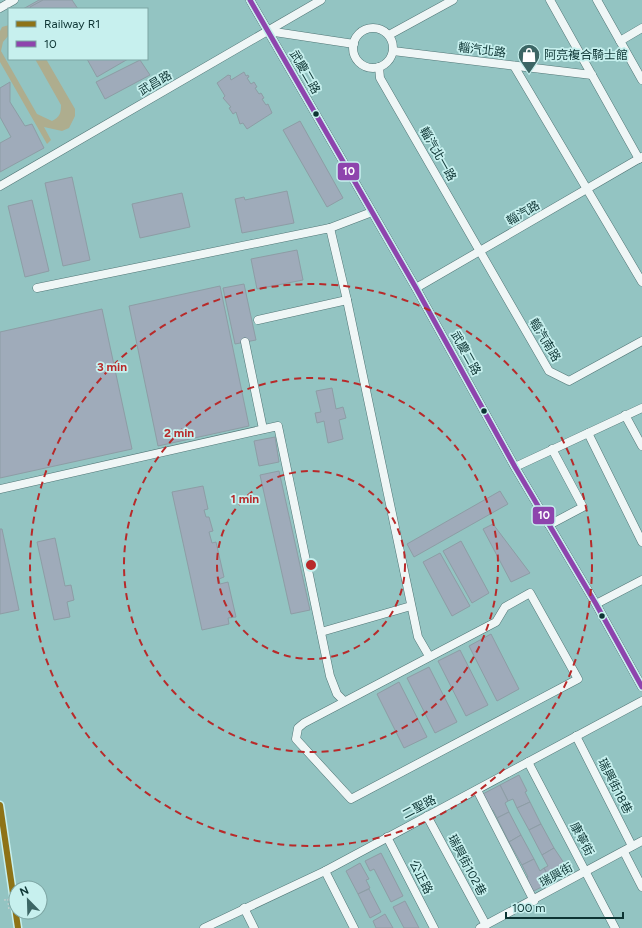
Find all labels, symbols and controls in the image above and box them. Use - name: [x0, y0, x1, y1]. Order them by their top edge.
- legend: [8, 8, 148, 60]
- text: Railway R1: [44, 17, 100, 31]
- text: 10: [44, 37, 57, 51]
- street label: 輜汽北路: [457, 40, 507, 60]
- shop icon: 阿亮複合騎士館: [516, 42, 542, 75]
- street label: 武慶二路: [287, 48, 323, 96]
- place label: 阿亮複合騎士館: [544, 48, 628, 62]
- street label: 武昌路: [136, 68, 174, 98]
- unlabelled marker: [311, 109, 321, 119]
- street label: 輜汽北一路: [417, 125, 459, 183]
- line badge: 10: [337, 162, 360, 181]
- text: 10: [343, 165, 355, 178]
- street label: 輜汽路: [504, 198, 542, 228]
- street label: 輜汽南路: [527, 316, 563, 364]
- street label: 武慶二路: [448, 329, 484, 377]
- text: 3 min: [97, 360, 127, 374]
- unlabelled marker: [479, 406, 489, 416]
- text: 2 min: [164, 426, 194, 440]
- text: 1 min: [231, 492, 259, 506]
- line badge: 10: [532, 506, 555, 525]
- text: 10: [538, 509, 550, 522]
- centre of rings: [304, 558, 318, 572]
- unlabelled marker: [597, 611, 607, 621]
- street label: 瑞興街18巷: [595, 756, 635, 816]
- street label: 二聖路: [400, 792, 438, 822]
- street label: 康寧街: [567, 820, 597, 858]
- street label: 瑞興街102巷: [445, 832, 489, 898]
- street label: 公正路: [407, 858, 435, 896]
- street label: 瑞興街: [537, 860, 575, 890]
- north arrow: [8, 880, 48, 920]
- text: N: [18, 884, 31, 899]
- scale bar: [506, 894, 623, 920]
- text: 100 m: [512, 901, 546, 915]

